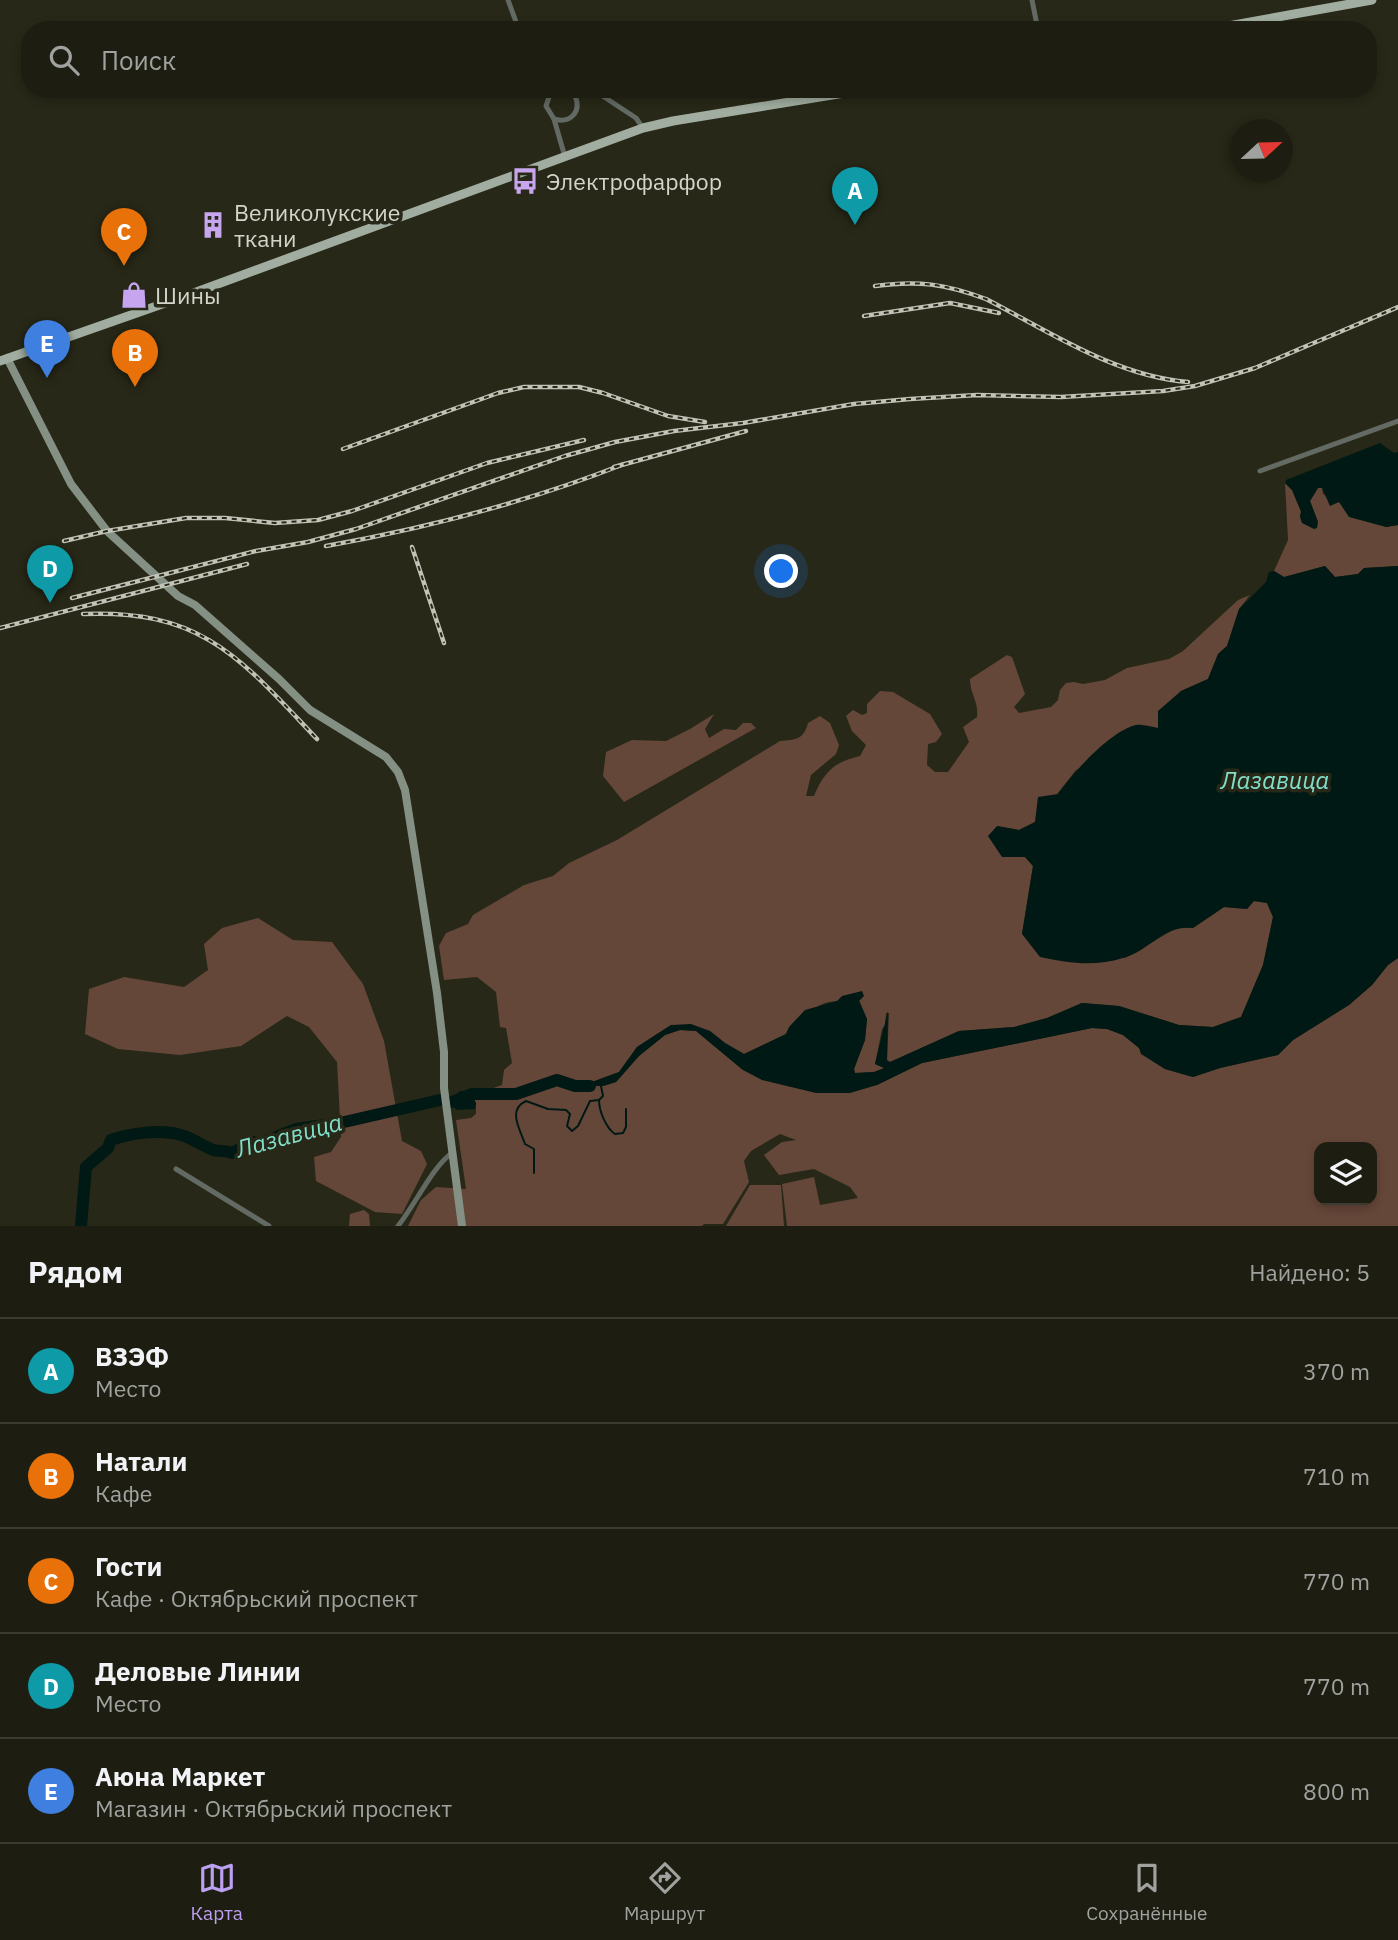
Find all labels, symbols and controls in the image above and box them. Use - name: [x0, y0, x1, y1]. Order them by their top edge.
- search box: [21, 21, 1377, 98]
- icon: search: [45, 41, 83, 79]
- text: Поиск: [101, 43, 176, 77]
- north arrow: [1230, 119, 1293, 182]
- bus stop icon: Электрофарфор: [510, 166, 540, 196]
- place label: Электрофарфор: [546, 166, 722, 196]
- pin: A: [832, 167, 878, 225]
- place label: Великолукские ткани: [234, 197, 400, 253]
- pin: C: [101, 208, 147, 266]
- building icon: Великолукские ткани: [198, 210, 228, 240]
- shop icon: Шины: [119, 280, 149, 310]
- place label: Шины: [155, 280, 221, 310]
- pin: E: [24, 320, 70, 378]
- pin: B: [112, 329, 158, 387]
- pin: D: [27, 545, 73, 603]
- your location: [764, 554, 798, 588]
- water label: Лазавица: [1220, 764, 1329, 796]
- water label: Лазавица: [231, 1105, 346, 1165]
- map controls: [1314, 1142, 1377, 1205]
- button: layers: [1314, 1142, 1377, 1205]
- text: Рядом: [28, 1252, 123, 1291]
- text: Найдено: 5: [1249, 1257, 1370, 1287]
- text: ВЗЭФ: [95, 1339, 169, 1373]
- text: A: [43, 1356, 59, 1386]
- text: 370 m: [1303, 1356, 1370, 1386]
- text: Место: [95, 1373, 161, 1403]
- text: Натали: [95, 1444, 187, 1478]
- text: B: [43, 1461, 59, 1491]
- text: 710 m: [1303, 1461, 1370, 1491]
- text: Кафе: [95, 1478, 152, 1508]
- text: Гости: [95, 1549, 163, 1583]
- text: C: [44, 1566, 58, 1596]
- text: 770 m: [1303, 1566, 1370, 1596]
- text: Кафе · Октябрьский проспект: [95, 1583, 418, 1613]
- text: Деловые Линии: [95, 1654, 301, 1688]
- text: D: [43, 1671, 59, 1701]
- text: 770 m: [1303, 1671, 1370, 1701]
- text: Место: [95, 1688, 161, 1718]
- text: Аюна Маркет: [95, 1759, 265, 1793]
- text: E: [44, 1776, 58, 1806]
- text: 800 m: [1303, 1776, 1370, 1806]
- text: Магазин · Октябрьский проспект: [95, 1793, 452, 1823]
- tab: Карта: [191, 1859, 243, 1925]
- tab: Маршрут: [624, 1859, 705, 1925]
- tab: Сохранённые: [1086, 1859, 1207, 1925]

